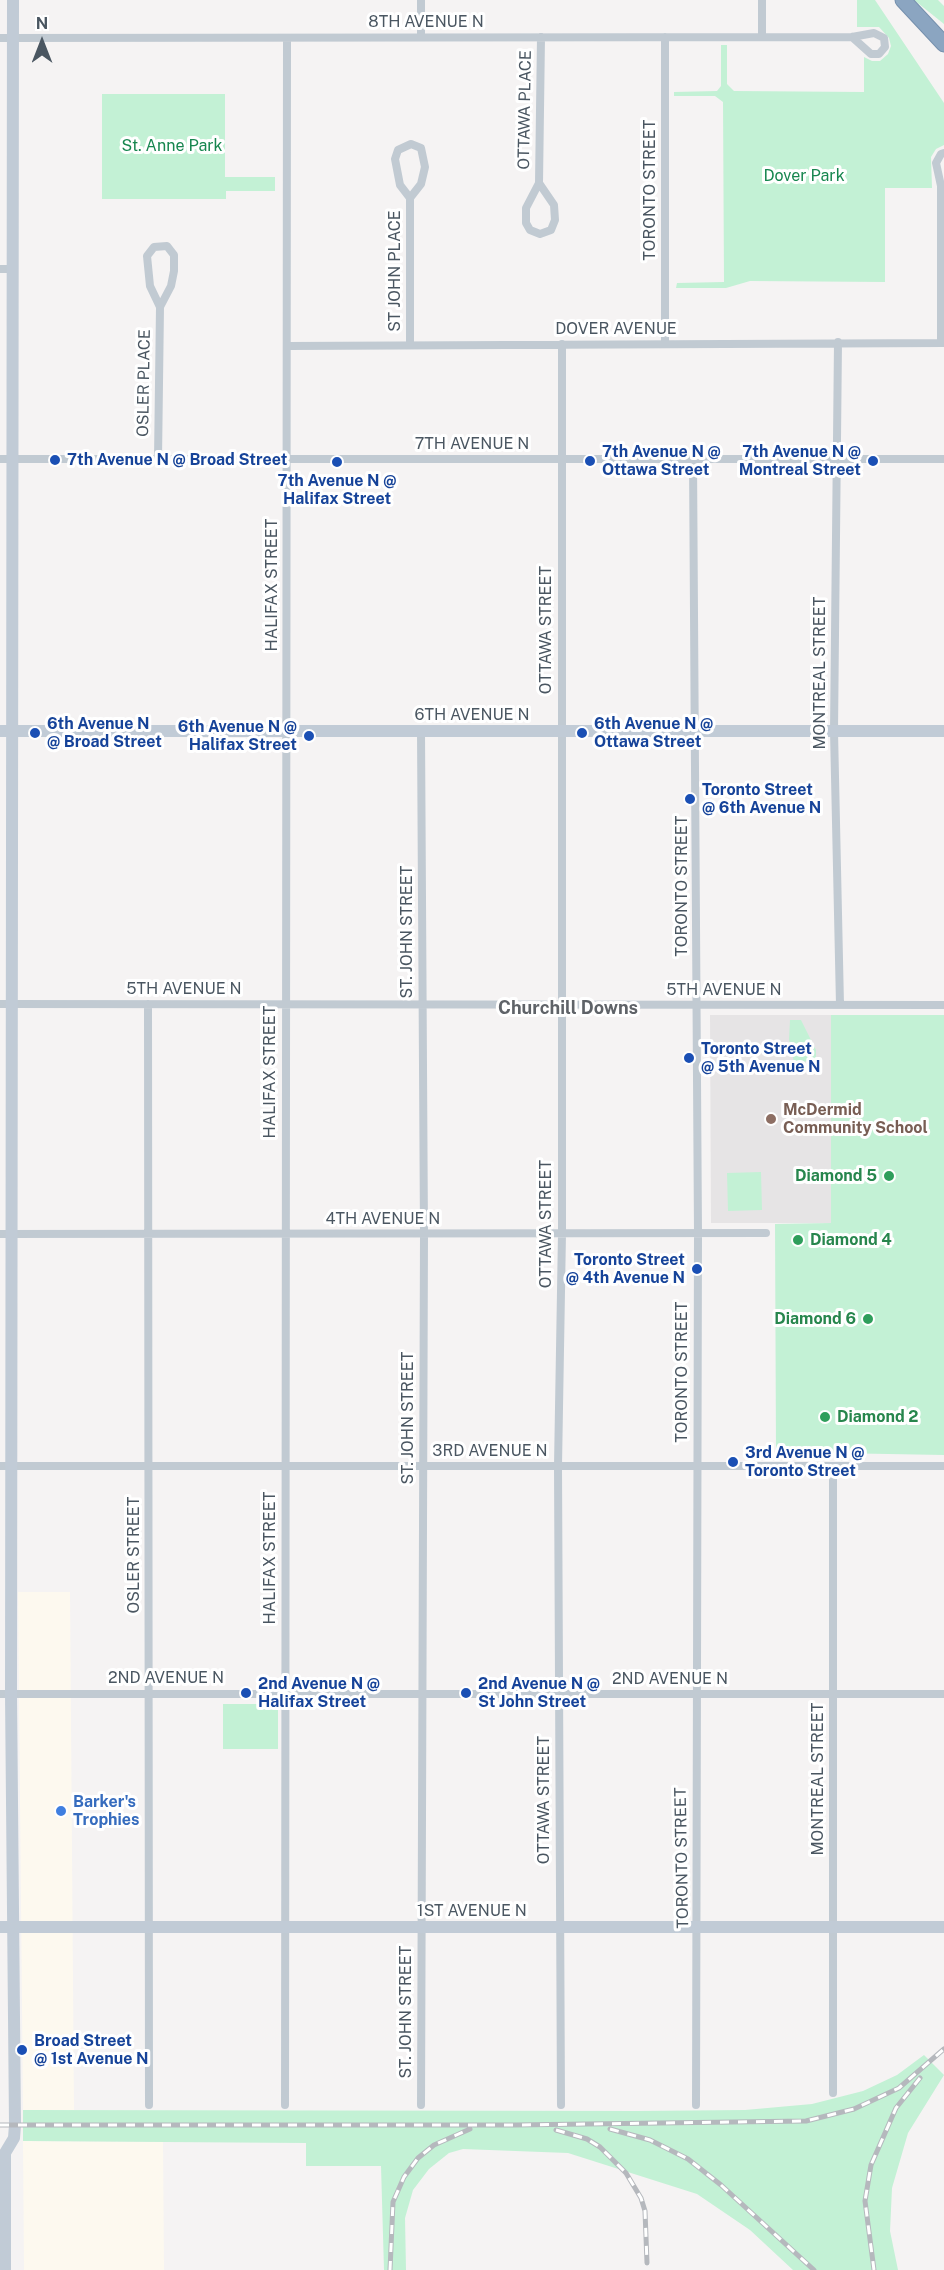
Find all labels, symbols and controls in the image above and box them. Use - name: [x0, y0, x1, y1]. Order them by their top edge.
- north arrow: [12, 12, 72, 72]
- street label: 8TH AVENUE N: [368, 12, 484, 32]
- text: N: [36, 14, 48, 33]
- street label: OTTAWA PLACE: [514, 50, 536, 170]
- street label: TORONTO STREET: [640, 119, 660, 261]
- park label: St. Anne Park: [121, 136, 223, 156]
- park label: Dover Park: [763, 166, 845, 186]
- street label: ST JOHN PLACE: [385, 210, 405, 332]
- street label: DOVER AVENUE: [555, 319, 677, 339]
- street label: OSLER PLACE: [133, 329, 155, 437]
- street label: 7TH AVENUE N: [415, 434, 529, 454]
- place label: 7th Avenue N @ Ottawa Street: [602, 442, 721, 480]
- place label: 7th Avenue N @ Montreal Street: [739, 442, 861, 480]
- place label: 7th Avenue N @ Broad Street: [67, 450, 287, 470]
- marker: 7th Avenue N @ Broad Street: [48, 453, 62, 467]
- marker: 7th Avenue N @ Ottawa Street: [583, 454, 597, 468]
- marker: 7th Avenue N @ Montreal Street: [866, 454, 880, 468]
- marker: 7th Avenue N @ Halifax Street: [330, 455, 344, 469]
- place label: 7th Avenue N @ Halifax Street: [278, 471, 396, 509]
- street label: HALIFAX STREET: [262, 519, 282, 651]
- street label: OTTAWA STREET: [536, 566, 556, 694]
- street label: MONTREAL STREET: [810, 596, 830, 750]
- street label: 6TH AVENUE N: [415, 705, 529, 725]
- place label: 6th Avenue N @ Broad Street: [47, 714, 162, 752]
- place label: 6th Avenue N @ Ottawa Street: [594, 714, 713, 752]
- place label: 6th Avenue N @ Halifax Street: [178, 717, 297, 755]
- marker: 6th Avenue N @ Broad Street: [28, 726, 42, 740]
- marker: 6th Avenue N @ Ottawa Street: [575, 726, 589, 740]
- marker: 6th Avenue N @ Halifax Street: [302, 729, 316, 743]
- place label: Toronto Street @ 6th Avenue N: [702, 780, 821, 818]
- marker: Toronto Street @ 6th Avenue N: [683, 792, 697, 806]
- street label: TORONTO STREET: [672, 815, 692, 957]
- street label: ST. JOHN STREET: [397, 866, 417, 998]
- street label: 5TH AVENUE N: [126, 979, 242, 999]
- street label: 5TH AVENUE N: [666, 980, 782, 1000]
- district label: Churchill Downs: [498, 997, 638, 1019]
- street label: HALIFAX STREET: [260, 1006, 280, 1138]
- place label: Toronto Street @ 5th Avenue N: [701, 1039, 821, 1077]
- marker: Toronto Street @ 5th Avenue N: [682, 1051, 696, 1065]
- place label: McDermid Community School: [783, 1100, 928, 1138]
- marker: McDermid Community School: [764, 1112, 778, 1126]
- street label: OTTAWA STREET: [536, 1160, 556, 1288]
- place label: Diamond 5: [795, 1166, 877, 1186]
- marker: Diamond 5: [882, 1169, 896, 1183]
- street label: 4TH AVENUE N: [326, 1209, 440, 1229]
- place label: Diamond 4: [810, 1230, 892, 1250]
- marker: Diamond 4: [791, 1233, 805, 1247]
- place label: Toronto Street @ 4th Avenue N: [566, 1250, 685, 1288]
- marker: Toronto Street @ 4th Avenue N: [690, 1262, 704, 1276]
- street label: TORONTO STREET: [672, 1301, 692, 1443]
- place label: Diamond 6: [774, 1309, 856, 1329]
- marker: Diamond 6: [861, 1312, 875, 1326]
- street label: ST. JOHN STREET: [398, 1352, 418, 1484]
- place label: Diamond 2: [837, 1407, 918, 1427]
- marker: Diamond 2: [818, 1410, 832, 1424]
- street label: 3RD AVENUE N: [432, 1441, 548, 1461]
- place label: 3rd Avenue N @ Toronto Street: [745, 1443, 865, 1481]
- marker: 3rd Avenue N @ Toronto Street: [726, 1455, 740, 1469]
- street label: HALIFAX STREET: [260, 1492, 280, 1624]
- street label: OSLER STREET: [124, 1497, 144, 1613]
- street label: 2ND AVENUE N: [108, 1668, 224, 1688]
- street label: 2ND AVENUE N: [612, 1669, 728, 1689]
- place label: 2nd Avenue N @ Halifax Street: [258, 1674, 380, 1712]
- place label: 2nd Avenue N @ St John Street: [478, 1674, 600, 1712]
- marker: 2nd Avenue N @ Halifax Street: [239, 1686, 253, 1700]
- marker: 2nd Avenue N @ St John Street: [459, 1686, 473, 1700]
- street label: MONTREAL STREET: [808, 1702, 828, 1856]
- street label: OTTAWA STREET: [534, 1736, 554, 1864]
- street label: TORONTO STREET: [671, 1787, 693, 1929]
- place label: Barker's Trophies: [73, 1792, 139, 1830]
- marker: Barker's Trophies: [54, 1804, 68, 1818]
- street label: 1ST AVENUE N: [417, 1901, 527, 1921]
- street label: ST. JOHN STREET: [396, 1946, 416, 2078]
- place label: Broad Street @ 1st Avenue N: [34, 2031, 149, 2069]
- marker: Broad Street @ 1st Avenue N: [15, 2043, 29, 2057]

